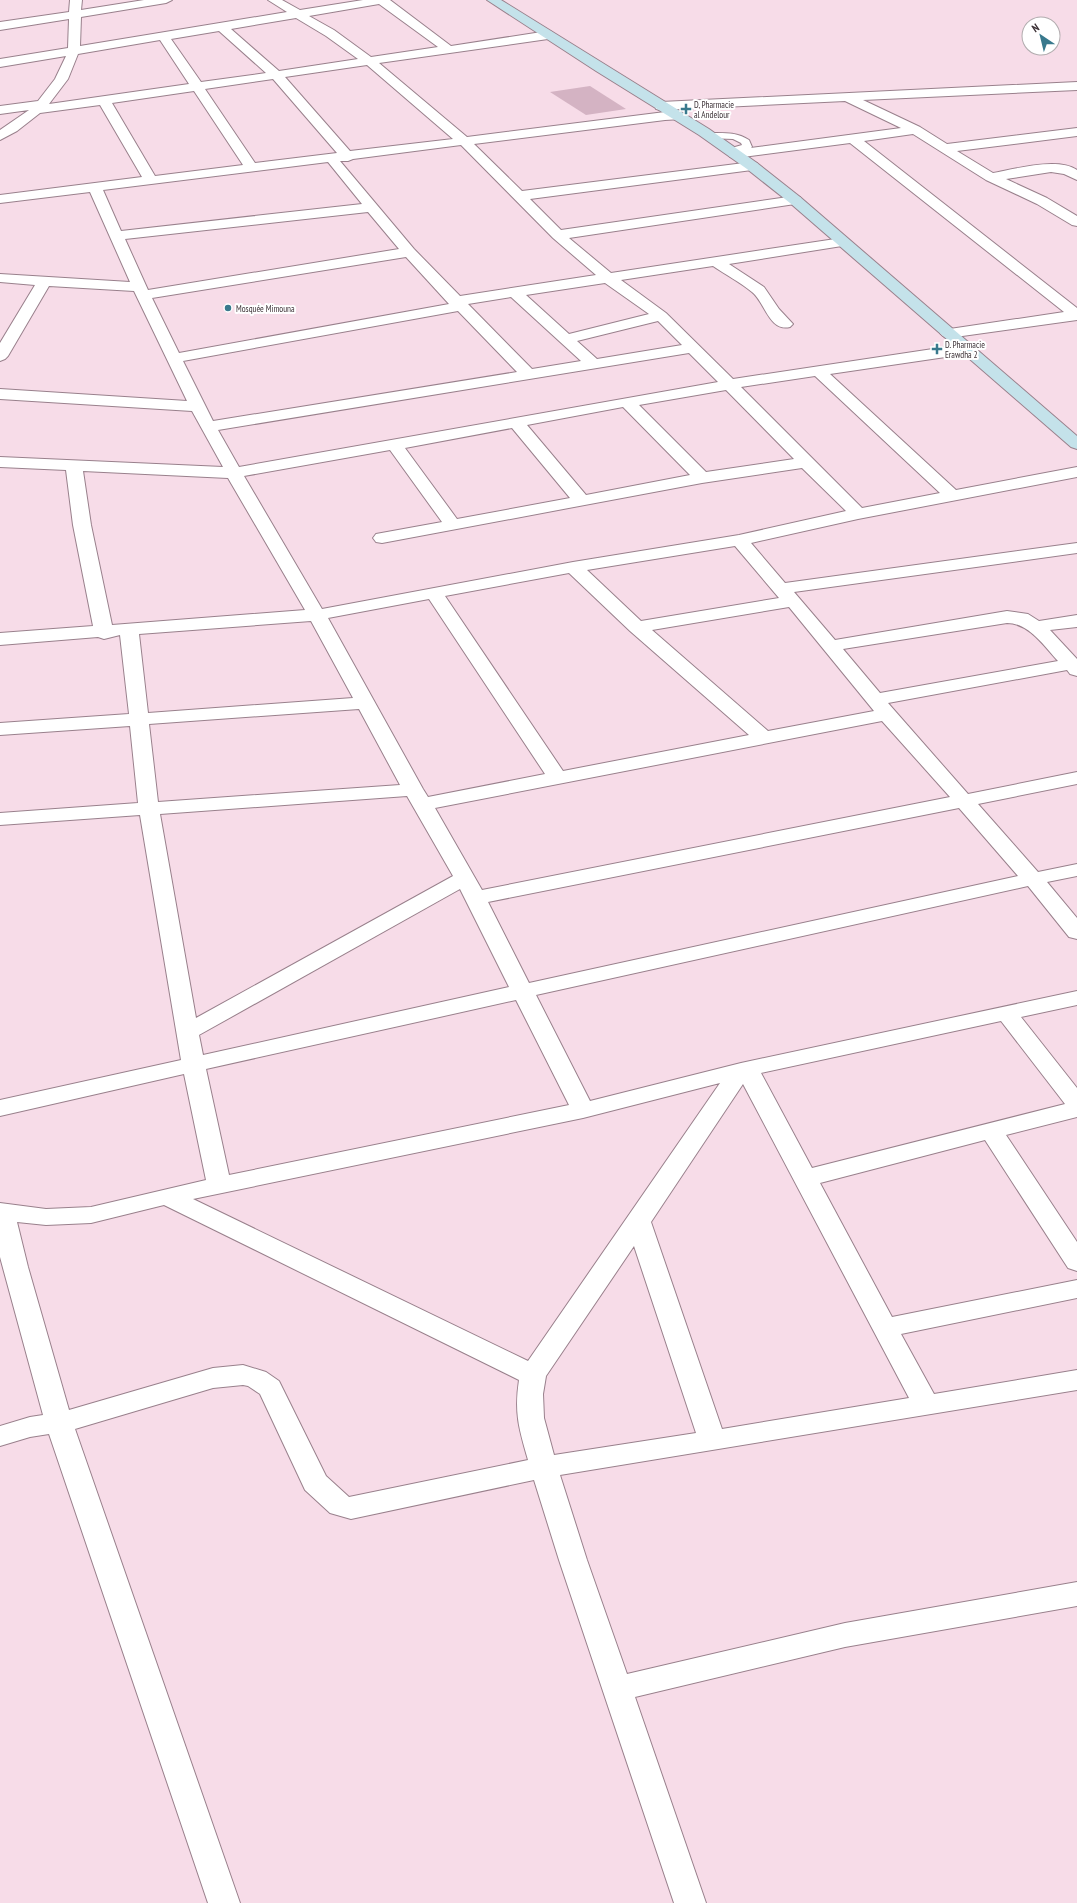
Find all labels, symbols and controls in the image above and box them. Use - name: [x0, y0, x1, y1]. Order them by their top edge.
- north arrow: [1021, 16, 1061, 56]
- text: N: [1029, 20, 1042, 35]
- place label: D. Pharmacie al Andelour: [694, 99, 734, 120]
- marker: D. Pharmacie al Andelour: [681, 104, 691, 114]
- marker: Mosquée Mimouna: [223, 303, 233, 313]
- place label: Mosquée Mimouna: [236, 303, 295, 314]
- place label: D. Pharmacie Erawdha 2: [945, 339, 985, 360]
- marker: D. Pharmacie Erawdha 2: [932, 344, 942, 354]

